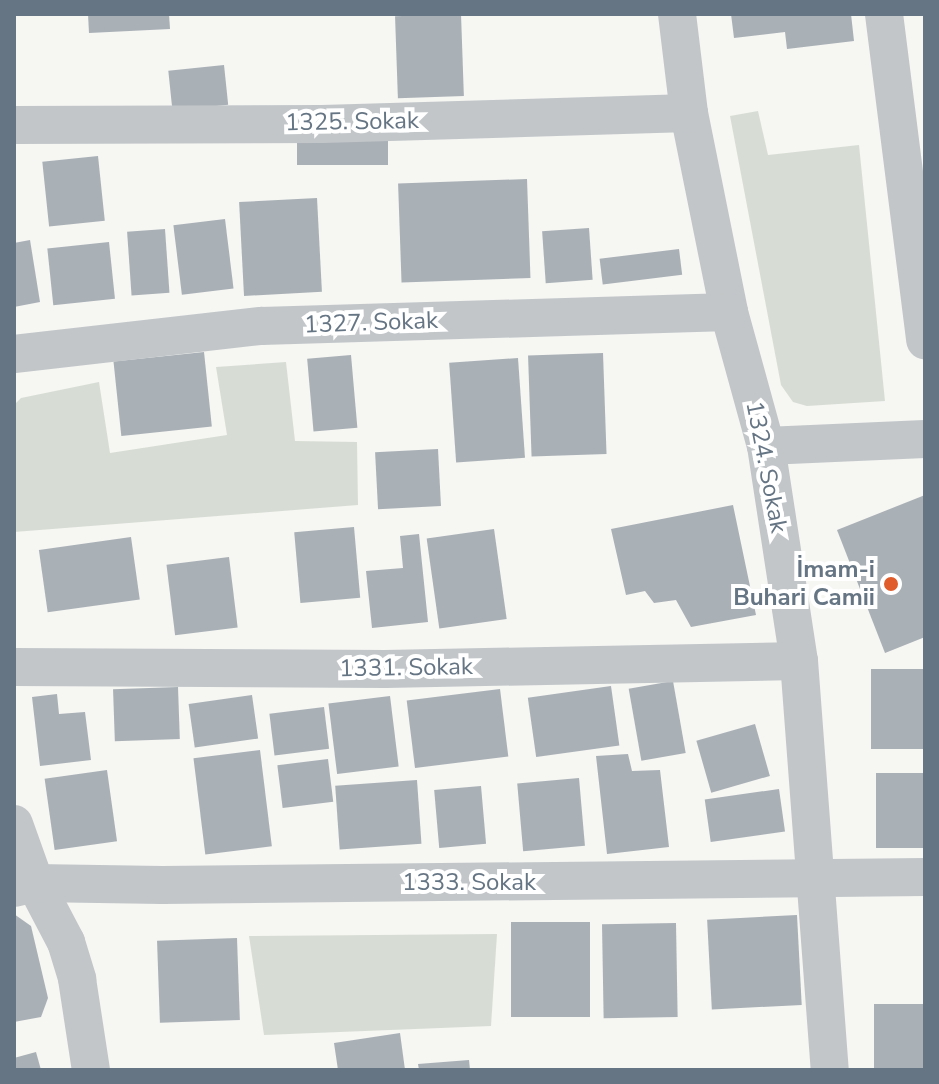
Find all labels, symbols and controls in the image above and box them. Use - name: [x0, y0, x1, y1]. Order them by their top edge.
- street label: 1325. Sokak: [285, 106, 419, 138]
- street label: 1327. Sokak: [304, 306, 438, 340]
- street label: 1324. Sokak: [739, 399, 793, 535]
- place label: İmam-i Buhari Camii: [733, 556, 875, 612]
- marker: İmam-i Buhari Camii: [882, 575, 900, 593]
- street label: 1331. Sokak: [339, 652, 473, 684]
- street label: 1333. Sokak: [402, 869, 536, 897]

